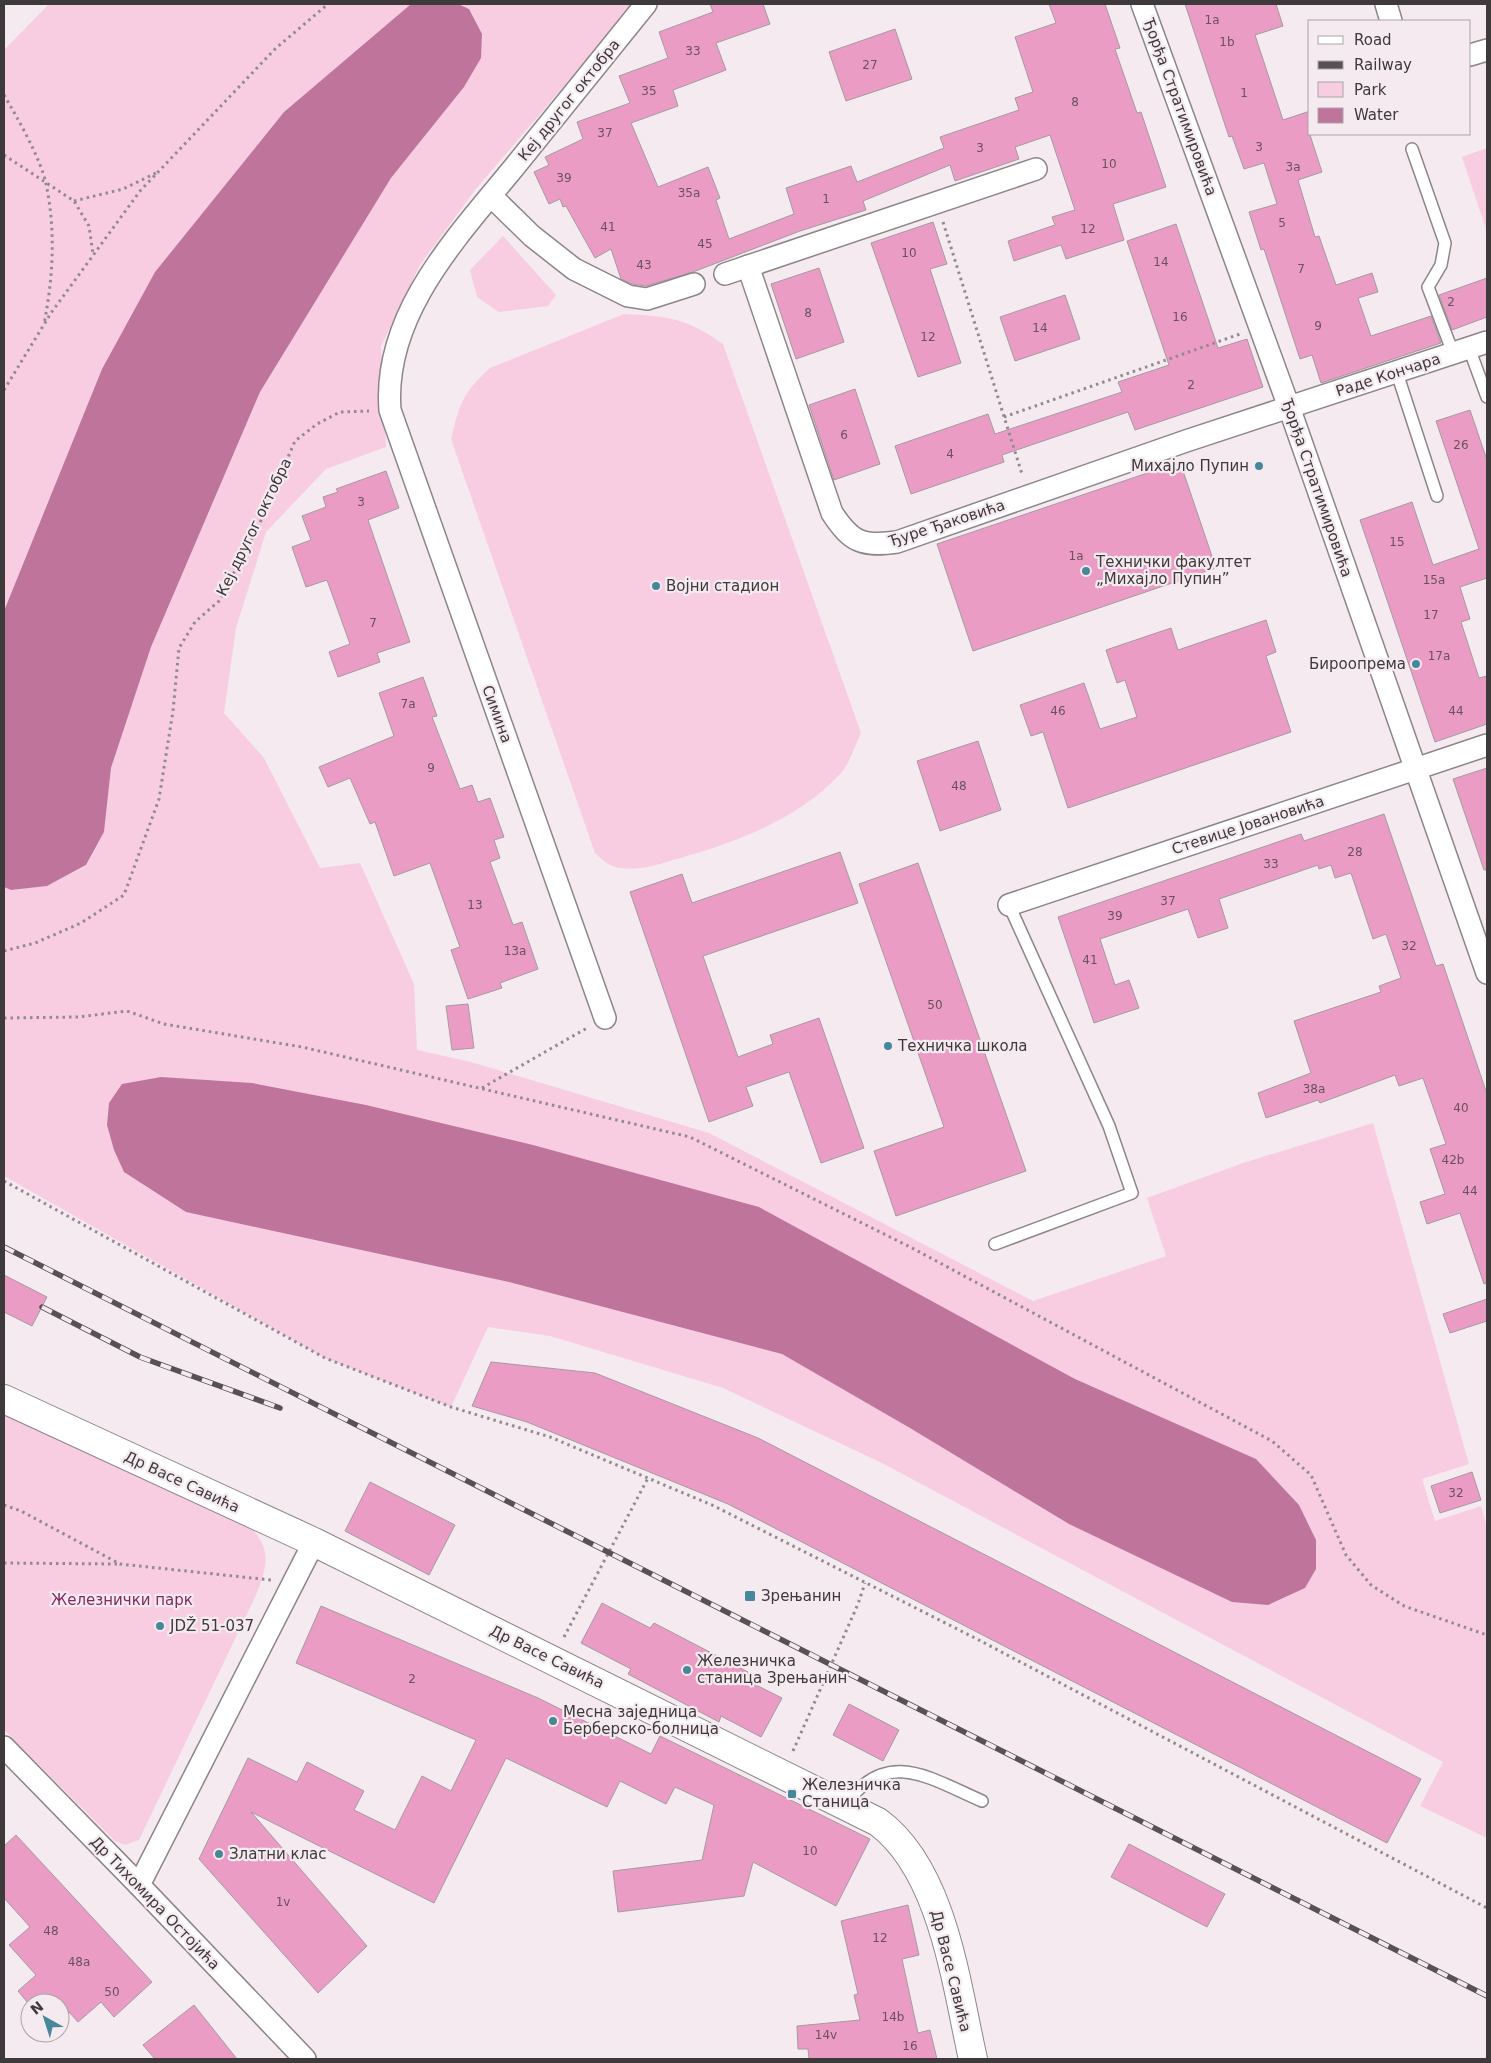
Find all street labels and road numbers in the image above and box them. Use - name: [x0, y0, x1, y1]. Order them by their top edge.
- street label: Ђорђа Стратимировића: [1139, 15, 1221, 198]
- street label: Кеј другог октобра: [514, 36, 624, 164]
- street label: Раде Кончара: [1333, 350, 1443, 400]
- street label: Ђорђа Стратимировића: [1278, 395, 1356, 580]
- street label: Кеј другог октобра: [213, 455, 295, 599]
- street label: Ђуре Ђаковића: [886, 496, 1007, 551]
- street label: Симина: [478, 683, 516, 745]
- street label: Стевице Јовановића: [1169, 792, 1327, 858]
- street label: Др Васе Савића: [122, 1447, 242, 1517]
- street label: Др Васе Савића: [487, 1622, 607, 1692]
- street label: Др Тихомира Остојића: [87, 1833, 223, 1973]
- street label: Др Васе Савића: [927, 1908, 975, 2034]

